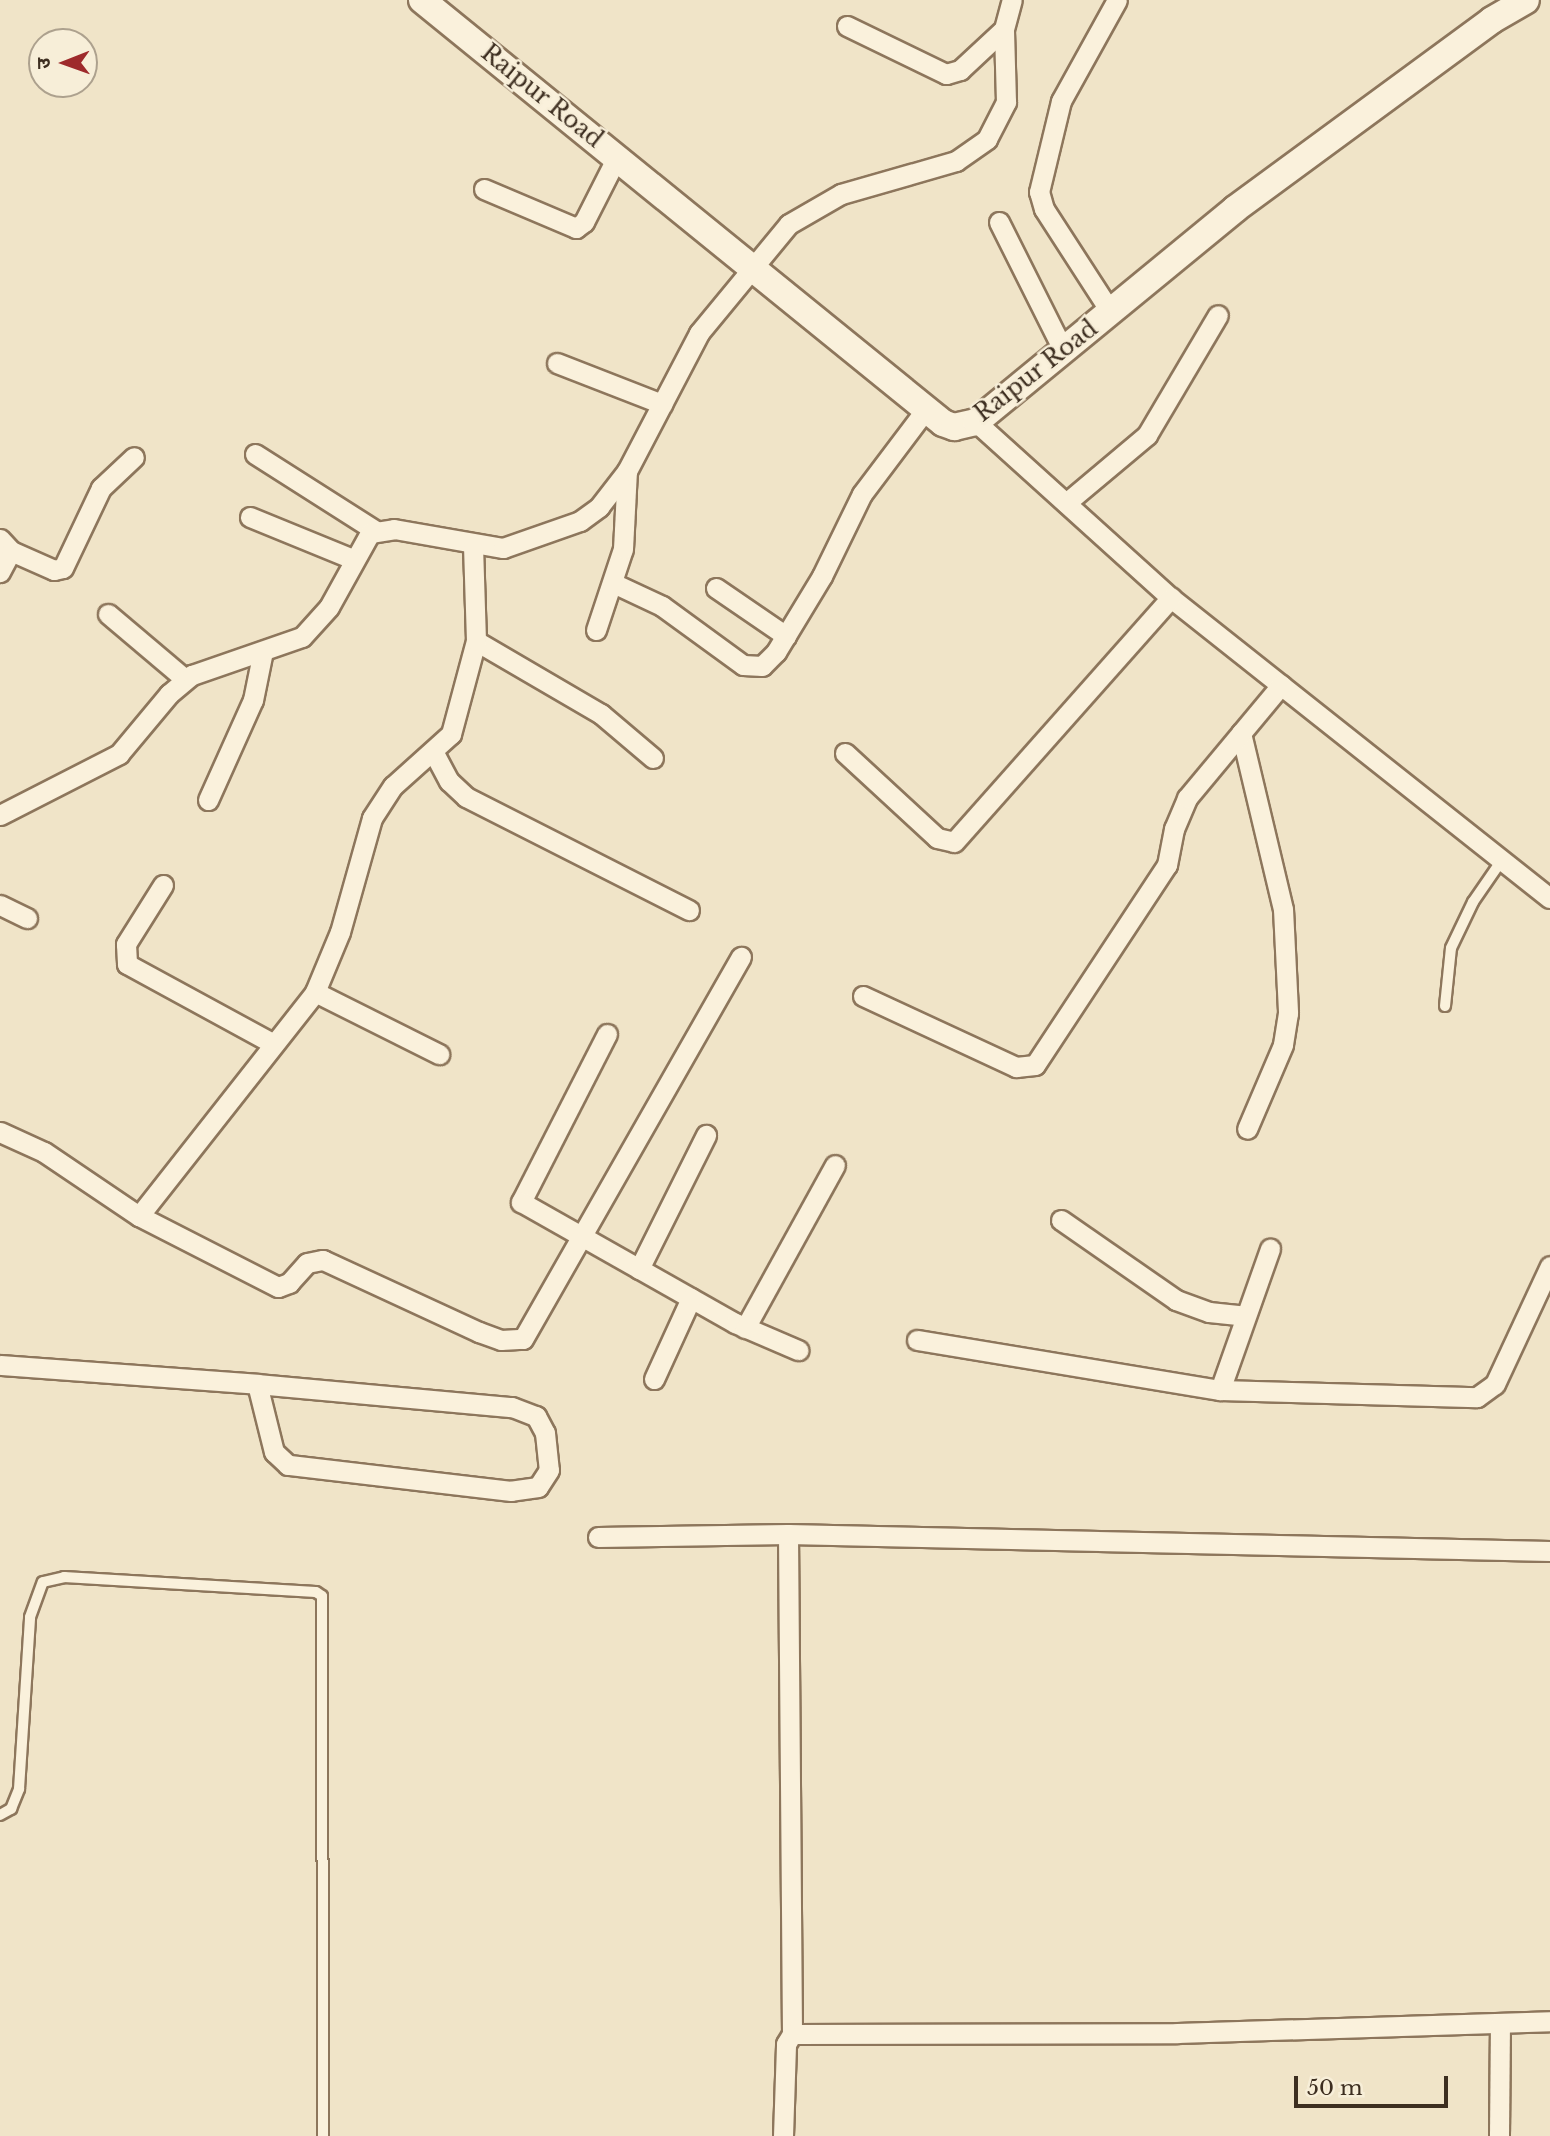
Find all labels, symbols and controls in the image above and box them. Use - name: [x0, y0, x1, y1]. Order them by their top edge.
- north arrow: [28, 28, 98, 98]
- street label: Raipur Road: [476, 39, 608, 153]
- text: उ: [32, 58, 55, 69]
- street label: Raipur Road: [969, 314, 1103, 428]
- scale bar: [1298, 2062, 1452, 2106]
- text: 50 m: [1307, 2075, 1362, 2101]

